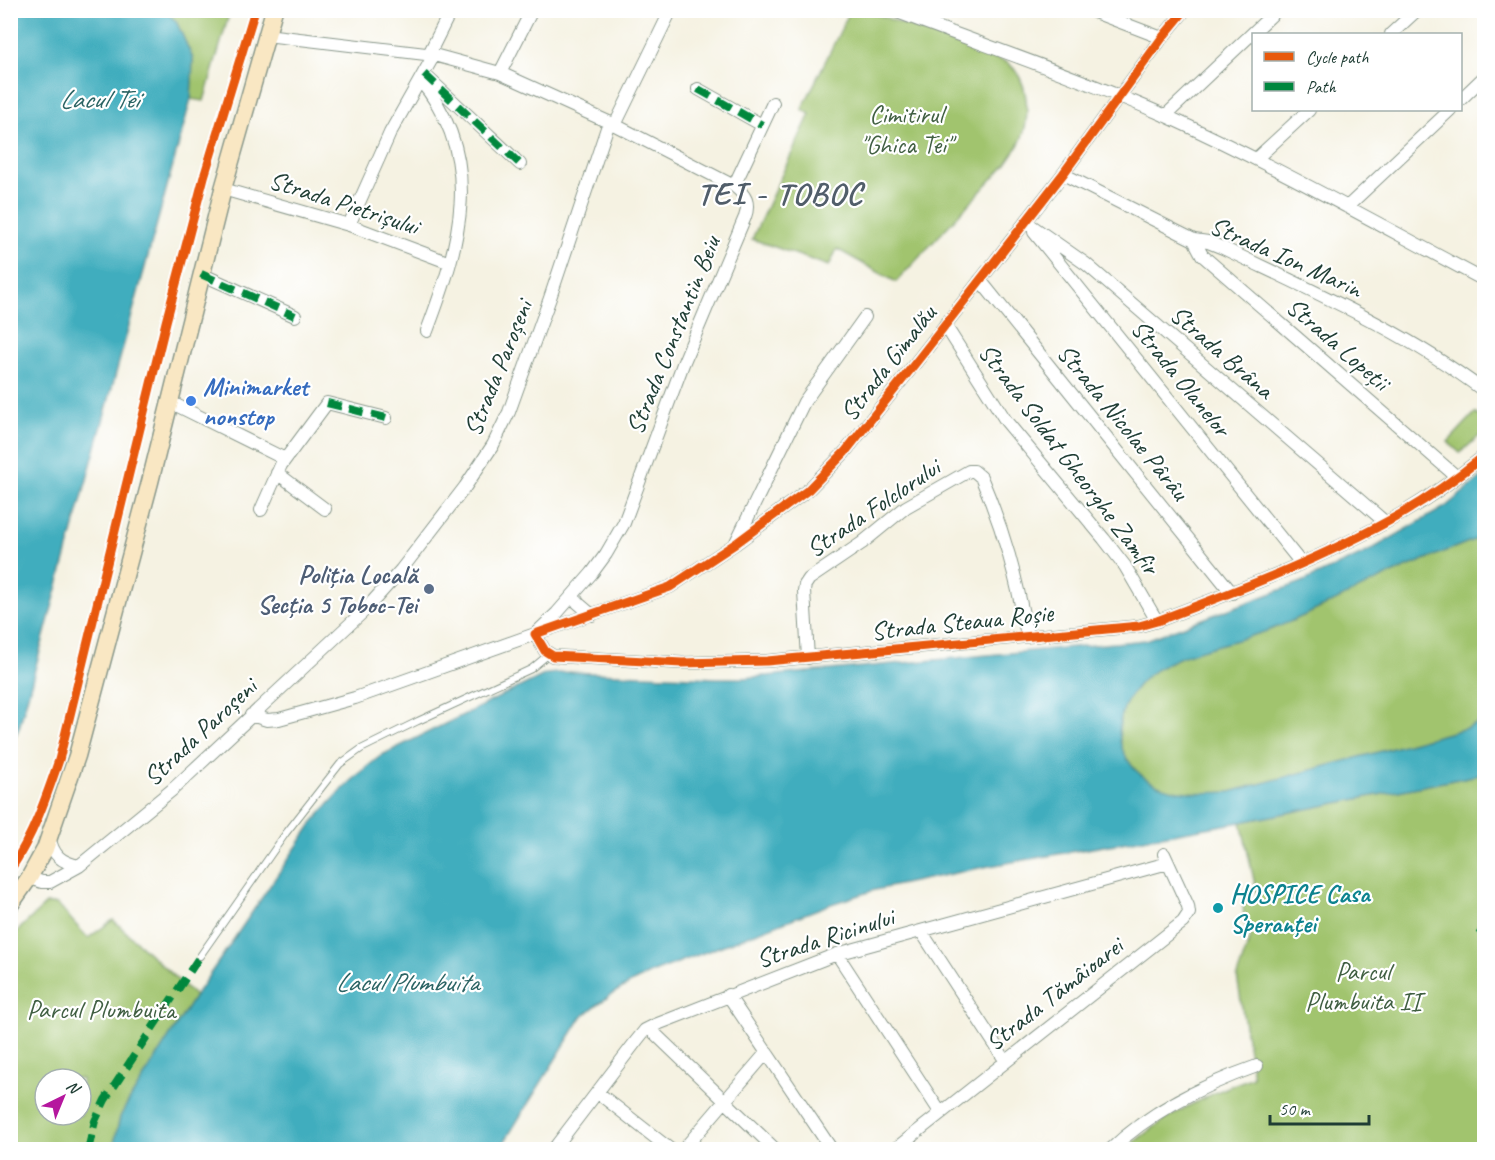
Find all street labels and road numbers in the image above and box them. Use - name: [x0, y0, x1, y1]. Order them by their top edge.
- street label: Strada Pietrișului: [265, 163, 426, 244]
- street label: Strada Ion Marin: [1205, 209, 1368, 306]
- street label: Strada Constantin Beiu: [618, 229, 729, 439]
- street label: Strada Lopeții: [1280, 290, 1399, 400]
- street label: Strada Paroșeni: [456, 292, 541, 441]
- street label: Strada Gimalău: [832, 297, 944, 428]
- street label: Strada Brâna: [1163, 298, 1282, 407]
- street label: Strada Olanelor: [1124, 313, 1240, 445]
- street label: Strada Soldat Gheorghe Zamfir: [971, 337, 1168, 583]
- street label: Strada Nicolae Pârâu: [1050, 337, 1197, 508]
- street label: Strada Folclorului: [800, 449, 949, 565]
- street label: Strada Steaua Roșie: [869, 596, 1056, 648]
- street label: Strada Paroșeni: [136, 669, 266, 793]
- street label: Strada Ricinului: [752, 899, 901, 976]
- street label: Strada Tămâioarei: [978, 928, 1132, 1058]

